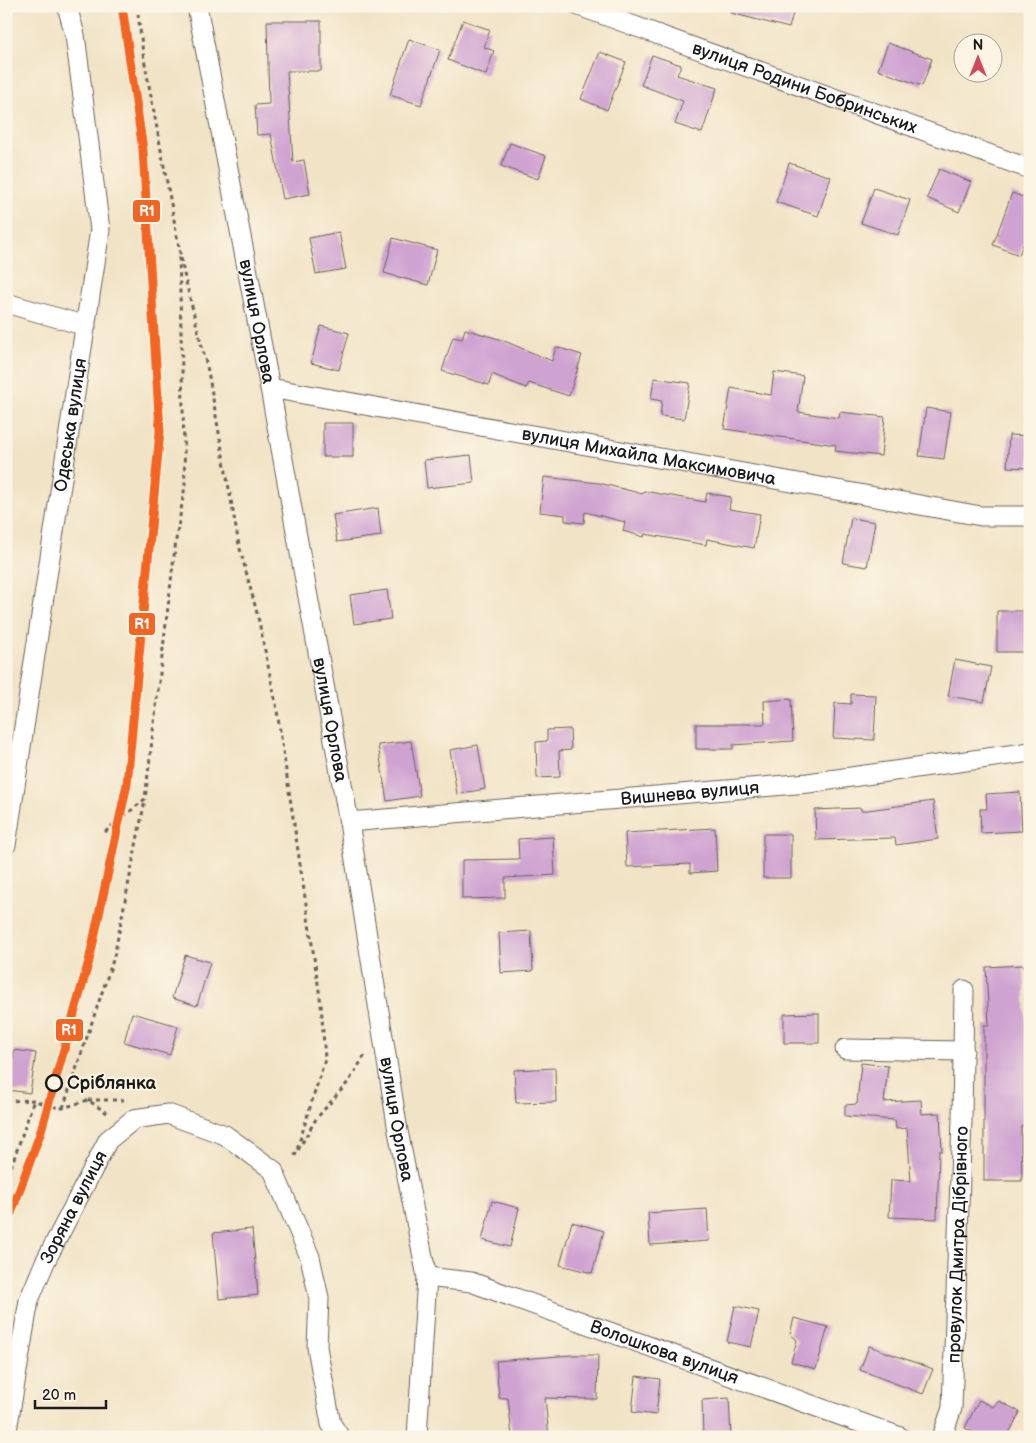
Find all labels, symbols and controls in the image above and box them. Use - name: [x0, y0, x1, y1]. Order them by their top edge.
- north arrow: [954, 32, 1004, 82]
- street label: вулиця Родини Бобринських: [689, 37, 920, 138]
- text: N: [973, 37, 983, 54]
- line badge: R1: [132, 199, 161, 223]
- text: R1: [139, 203, 155, 220]
- street label: вулиця Орлова: [235, 257, 279, 386]
- street label: Одеська вулиця: [50, 357, 91, 493]
- street label: вулиця Михайла Максимовича: [520, 423, 778, 489]
- line badge: R1: [128, 612, 156, 636]
- text: R1: [134, 616, 150, 633]
- street label: вулиця Орлова: [309, 656, 352, 784]
- street label: Вишнева вулиця: [620, 777, 760, 809]
- line badge: R1: [55, 1018, 84, 1042]
- text: R1: [61, 1022, 77, 1039]
- street label: вулиця Орлова: [376, 1055, 418, 1184]
- place label: Сріблянка: [67, 1073, 157, 1094]
- marker: Сріблянка: [45, 1074, 63, 1092]
- street label: провулок Дмитра Дібрівного: [943, 1126, 972, 1364]
- street label: Зоряна вулиця: [35, 1147, 111, 1267]
- street label: Волошкова вулиця: [587, 1315, 742, 1388]
- scale bar: [35, 1378, 106, 1410]
- text: 20 m: [42, 1386, 76, 1405]

